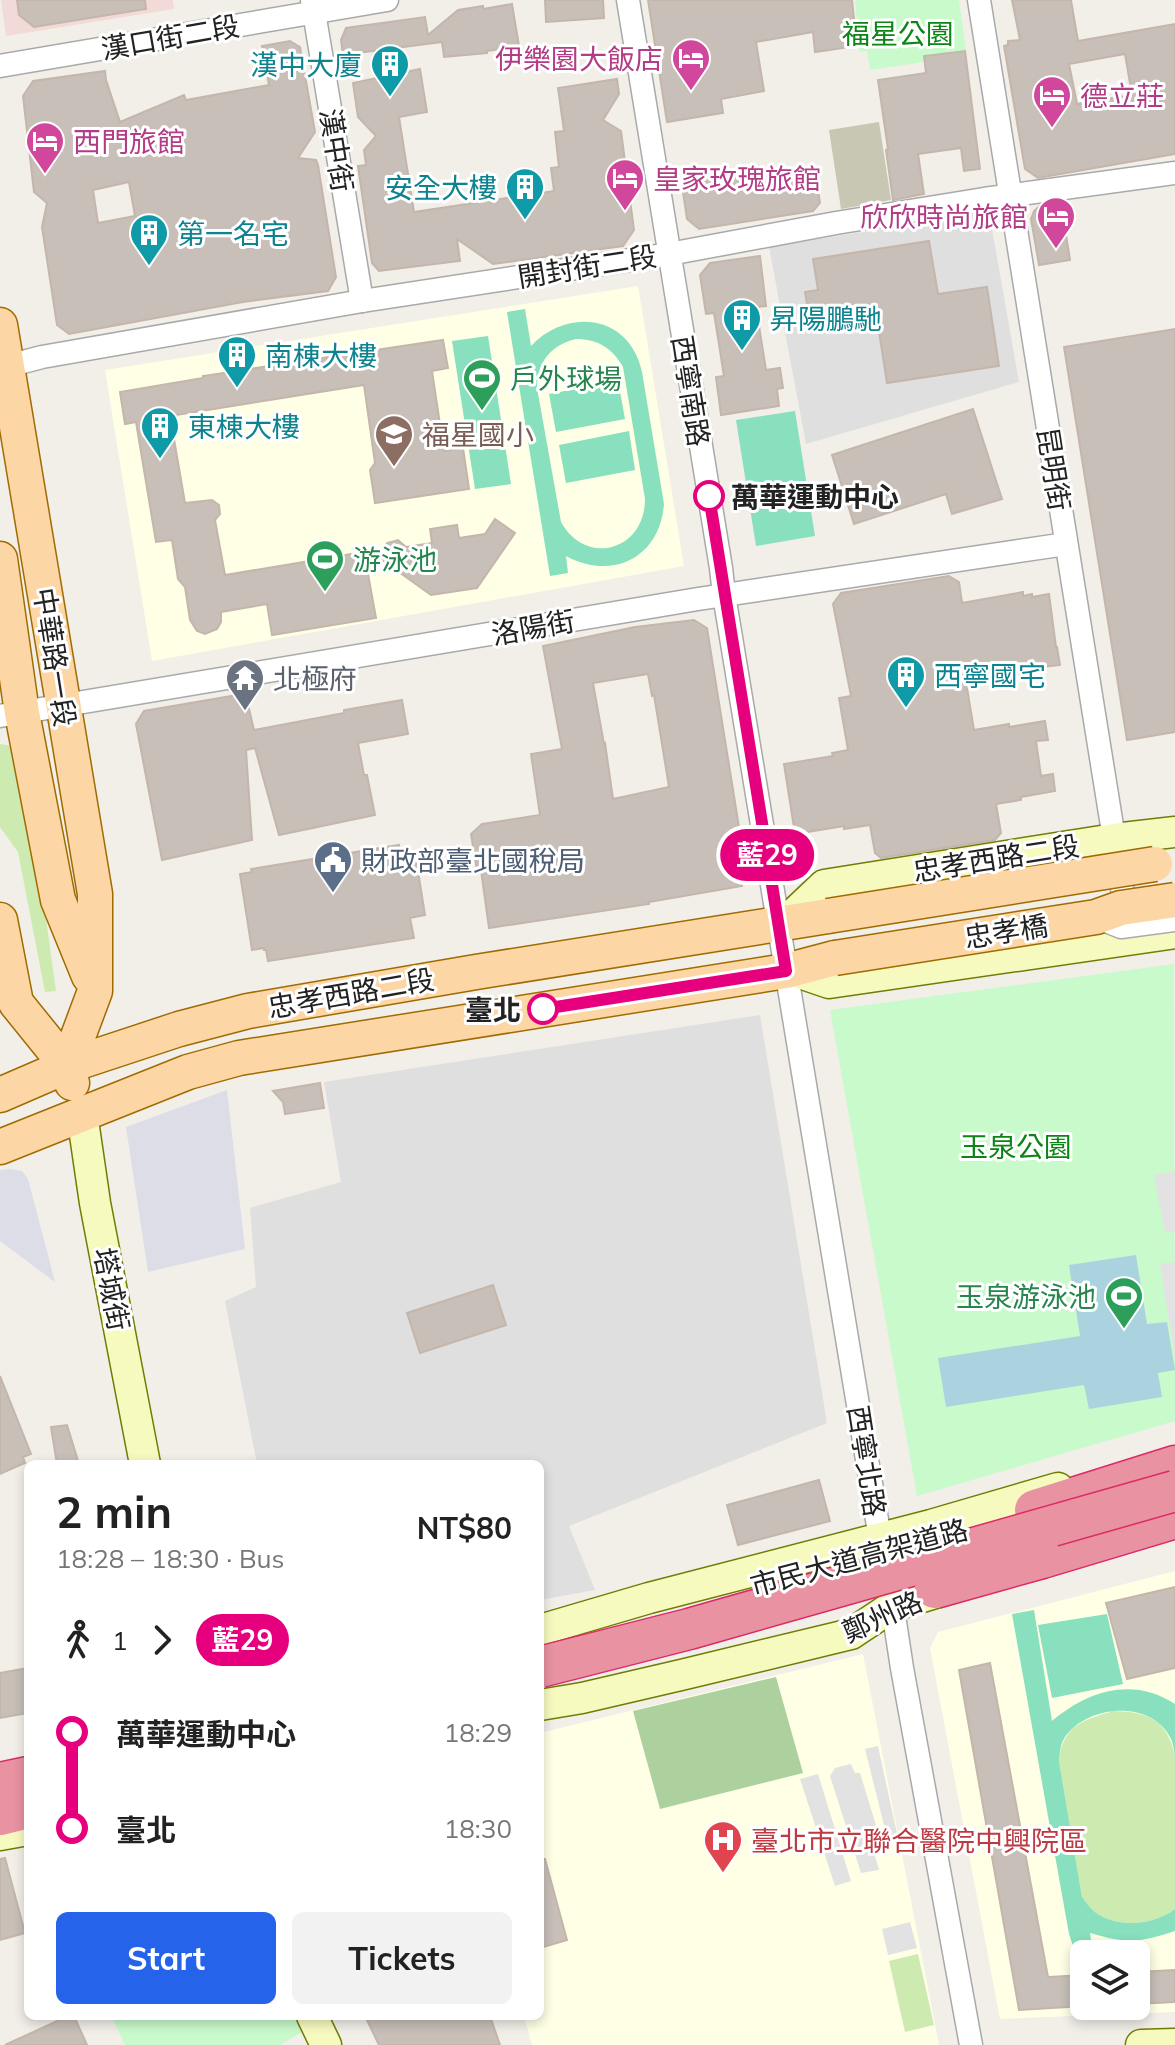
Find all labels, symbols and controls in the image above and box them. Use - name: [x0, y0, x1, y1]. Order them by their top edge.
- street label: 漢口街二段: [98, 8, 242, 66]
- park label: 福星公園: [842, 16, 954, 51]
- hotel icon: 伊樂園大飯店: [670, 37, 712, 92]
- place label: 伊樂園大飯店: [495, 41, 663, 76]
- building icon: 漢中大廈: [369, 43, 411, 98]
- place label: 漢中大廈: [250, 47, 362, 82]
- hotel icon: 德立莊: [1031, 74, 1073, 129]
- place label: 德立莊: [1080, 78, 1164, 113]
- street label: 漢中街: [313, 106, 361, 194]
- hotel icon: 西門旅館: [24, 120, 66, 175]
- place label: 西門旅館: [73, 124, 185, 159]
- hotel icon: 皇家玫瑰旅館: [604, 157, 646, 212]
- place label: 皇家玫瑰旅館: [653, 161, 821, 196]
- building icon: 安全大樓: [504, 166, 546, 221]
- place label: 安全大樓: [385, 170, 497, 205]
- hotel icon: 欣欣時尚旅館: [1035, 195, 1077, 250]
- place label: 欣欣時尚旅館: [860, 199, 1028, 234]
- building icon: 第一名宅: [128, 212, 170, 267]
- place label: 第一名宅: [177, 216, 289, 251]
- street label: 開封街二段: [515, 238, 659, 294]
- building icon: 昇陽鵬馳: [721, 297, 763, 352]
- place label: 昇陽鵬馳: [770, 301, 882, 336]
- street label: 西寧南路: [665, 333, 717, 449]
- building icon: 南棟大樓: [216, 334, 258, 389]
- place label: 南棟大樓: [265, 338, 377, 373]
- sports icon: 戶外球場: [461, 357, 503, 412]
- place label: 戶外球場: [510, 361, 622, 396]
- building icon: 東棟大樓: [139, 405, 181, 460]
- place label: 東棟大樓: [188, 409, 300, 444]
- school or university icon: 福星國小: [373, 413, 415, 468]
- place label: 福星國小: [422, 417, 534, 452]
- street label: 昆明街: [1030, 425, 1078, 513]
- place label: 萬華運動中心: [731, 479, 899, 514]
- marker: 萬華運動中心: [694, 481, 724, 511]
- sports icon: 游泳池: [304, 538, 346, 593]
- place label: 游泳池: [353, 542, 437, 577]
- street label: 中華路一段: [27, 585, 83, 729]
- street label: 洛陽街: [489, 602, 577, 652]
- building icon: 西寧國宅: [885, 654, 927, 709]
- temple icon: 北極府: [224, 657, 266, 712]
- place label: 西寧國宅: [934, 658, 1046, 693]
- place label: 北極府: [273, 661, 357, 696]
- street label: 忠孝西路二段: [910, 828, 1082, 888]
- line badge: 藍29: [721, 829, 813, 881]
- text: 藍29: [736, 837, 798, 872]
- public building icon: 財政部臺北國稅局: [312, 839, 354, 894]
- place label: 財政部臺北國稅局: [361, 843, 585, 878]
- street label: 忠孝橋: [962, 907, 1050, 955]
- street label: 忠孝西路二段: [265, 961, 437, 1025]
- place label: 臺北: [465, 992, 521, 1027]
- marker: 臺北: [528, 994, 558, 1024]
- park label: 玉泉公園: [960, 1129, 1072, 1164]
- street label: 塔城街: [87, 1244, 137, 1334]
- sports icon: 玉泉游泳池: [1103, 1275, 1145, 1330]
- place label: 玉泉游泳池: [956, 1279, 1096, 1314]
- street label: 西寧北路: [841, 1403, 893, 1519]
- text: 2 min: [56, 1484, 172, 1539]
- text: NT$80: [417, 1509, 512, 1547]
- street label: 市民大道高架道路: [746, 1511, 972, 1603]
- text: 18:28 – 18:30 · Bus: [56, 1542, 285, 1575]
- street label: 鄭州路: [837, 1583, 927, 1649]
- icon: walk: [56, 1618, 100, 1662]
- icon: forward: [140, 1618, 184, 1662]
- text: 藍29: [212, 1622, 273, 1657]
- text: 1: [112, 1624, 128, 1657]
- text: 萬華運動中心: [116, 1715, 296, 1753]
- text: 18:29: [444, 1716, 512, 1749]
- text: 臺北: [116, 1811, 176, 1849]
- text: 18:30: [444, 1812, 512, 1845]
- hospital icon: 臺北市立聯合醫院中興院區: [702, 1819, 744, 1874]
- place label: 臺北市立聯合醫院中興院區: [751, 1823, 1087, 1858]
- button: Start: [56, 1912, 276, 2004]
- button: Tickets: [292, 1912, 512, 2004]
- map controls: [1070, 1940, 1150, 2020]
- button: layers: [1070, 1940, 1150, 2020]

